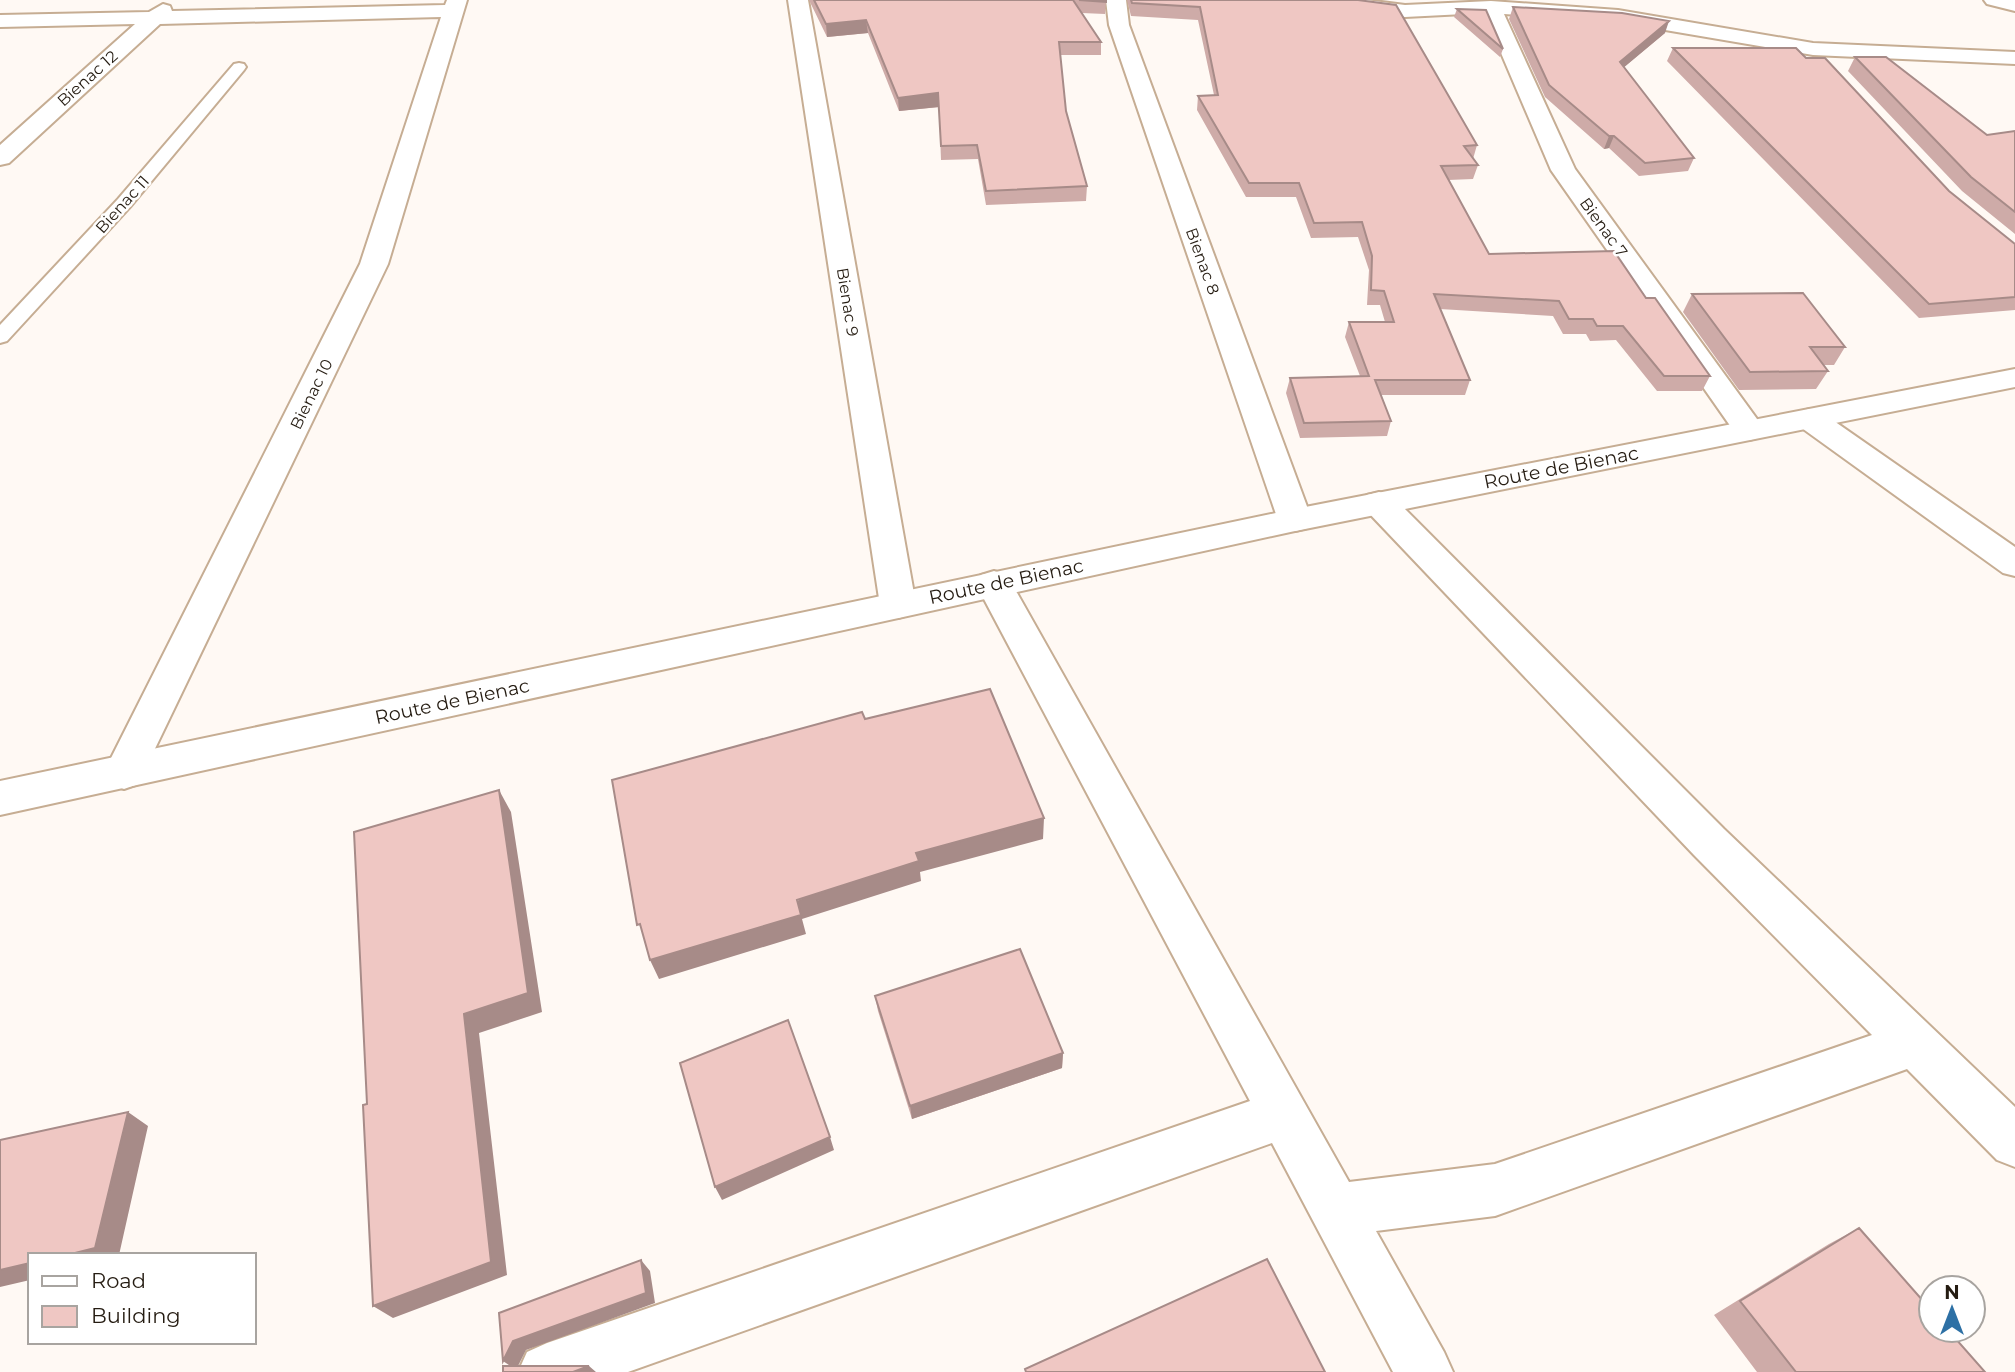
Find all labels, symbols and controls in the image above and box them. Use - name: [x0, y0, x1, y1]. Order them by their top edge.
- street label: Bienac 12: [53, 46, 121, 110]
- street label: Bienac 11: [92, 172, 153, 237]
- street label: Bienac 7: [1576, 194, 1632, 261]
- street label: Bienac 8: [1182, 225, 1223, 297]
- street label: Bienac 9: [833, 266, 862, 338]
- street label: Bienac 10: [286, 356, 337, 432]
- street label: Route de Bienac: [1482, 441, 1640, 494]
- street label: Route de Bienac: [927, 554, 1085, 609]
- street label: Route de Bienac: [373, 674, 531, 729]
- legend: [28, 1253, 256, 1344]
- text: Road: [91, 1268, 146, 1293]
- north arrow: [1917, 1274, 1987, 1344]
- text: N: [1944, 1281, 1960, 1304]
- text: Building: [91, 1303, 181, 1328]

